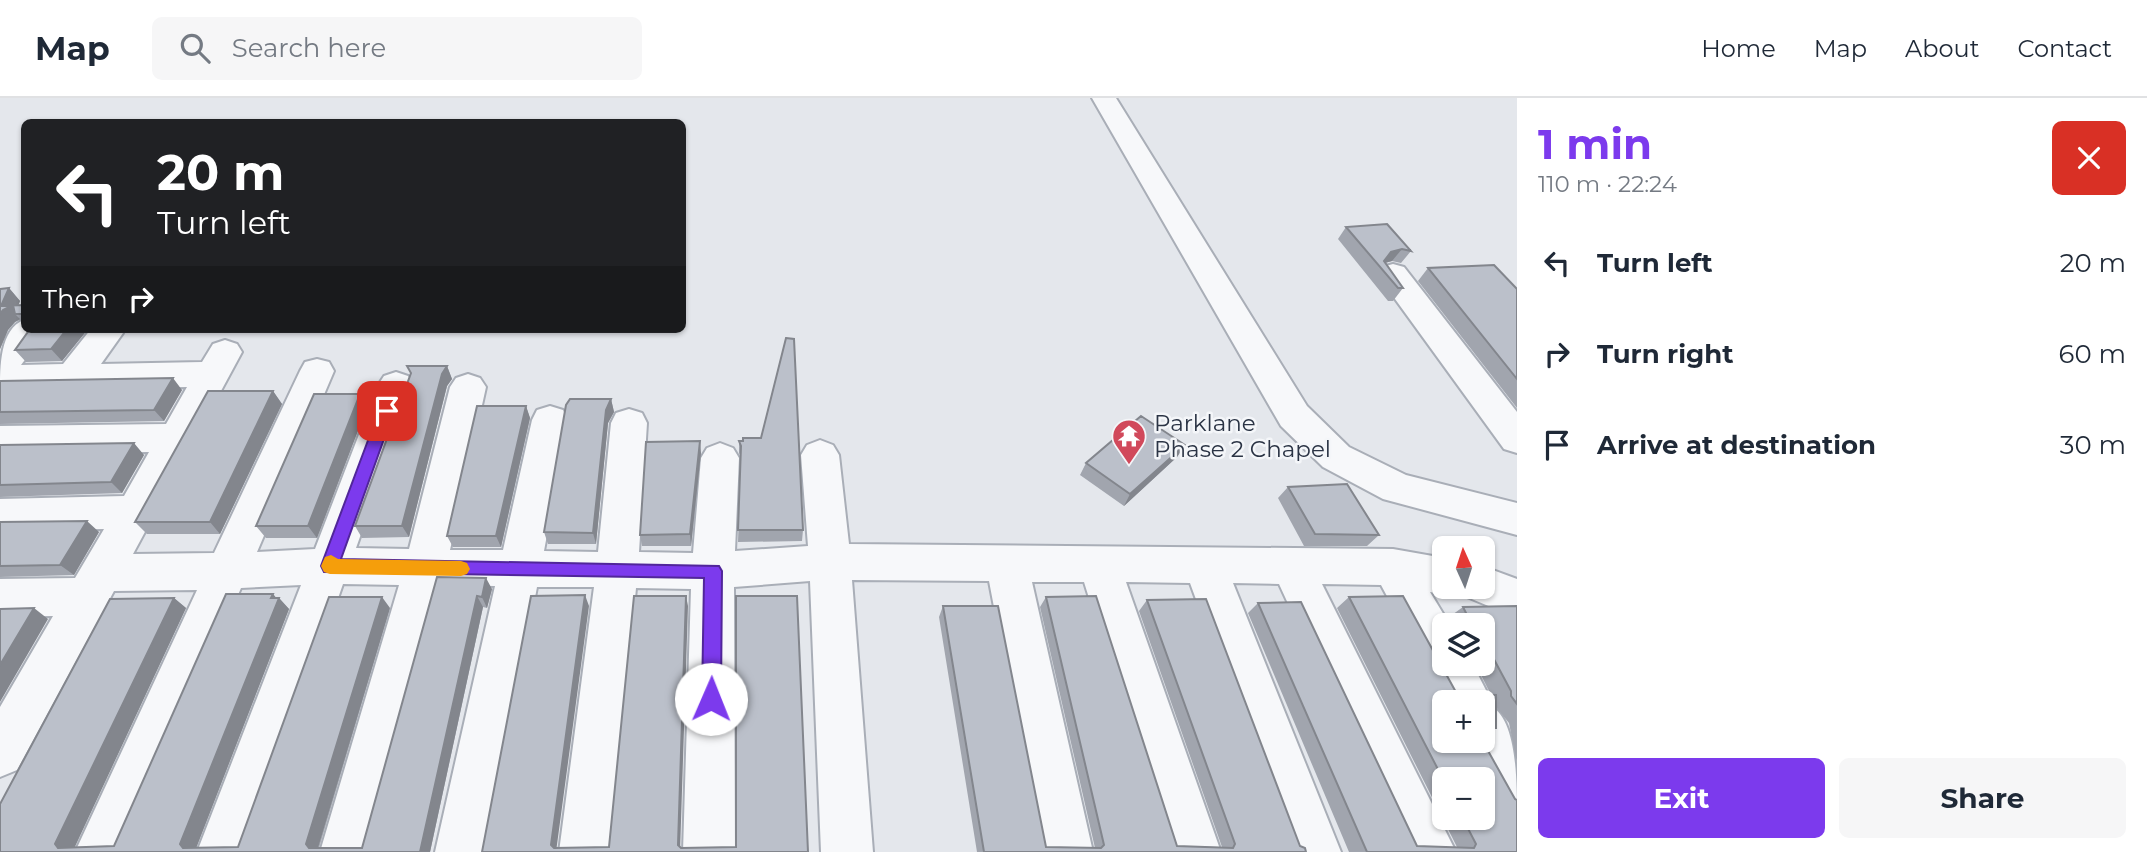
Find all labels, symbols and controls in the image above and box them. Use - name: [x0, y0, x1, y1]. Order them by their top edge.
- search box: [152, 17, 642, 80]
- text: Map: [35, 28, 110, 68]
- icon: search: [176, 29, 214, 67]
- text: Search here: [232, 32, 386, 64]
- text: Home: [1701, 34, 1776, 63]
- text: Map: [1814, 34, 1867, 63]
- text: About: [1905, 34, 1979, 63]
- text: Contact: [2017, 34, 2112, 63]
- text: 1 min: [1538, 118, 1652, 170]
- button: close: [2052, 121, 2126, 195]
- text: 20 m: [157, 143, 284, 202]
- icon: left: [42, 147, 133, 238]
- text: 110 m · 22:24: [1538, 170, 1677, 198]
- text: Turn left: [157, 203, 291, 242]
- icon: left: [1538, 244, 1576, 282]
- text: Turn left: [1597, 247, 1713, 279]
- text: 20 m: [2060, 247, 2126, 279]
- icon: right: [122, 280, 160, 318]
- text: Then: [42, 283, 108, 315]
- icon: right: [1538, 335, 1576, 373]
- text: Turn right: [1597, 338, 1733, 370]
- text: 60 m: [2059, 338, 2126, 370]
- pin: [357, 381, 417, 441]
- icon: arrive: [368, 392, 406, 430]
- place label: Parklane Phase 2 Chapel: [1154, 409, 1331, 463]
- temple icon: Parklane Phase 2 Chapel: [1110, 417, 1148, 466]
- icon: arrive: [1538, 426, 1576, 464]
- text: Arrive at destination: [1597, 429, 1876, 461]
- text: 30 m: [2060, 429, 2126, 461]
- north arrow: [1432, 536, 1494, 598]
- map controls: [1432, 536, 1495, 830]
- button: layers: [1432, 613, 1495, 676]
- position arrow: [674, 662, 748, 736]
- button: +: [1432, 690, 1495, 753]
- button: Exit: [1538, 758, 1825, 838]
- button: Share: [1839, 758, 2126, 838]
- button: −: [1432, 767, 1495, 830]

